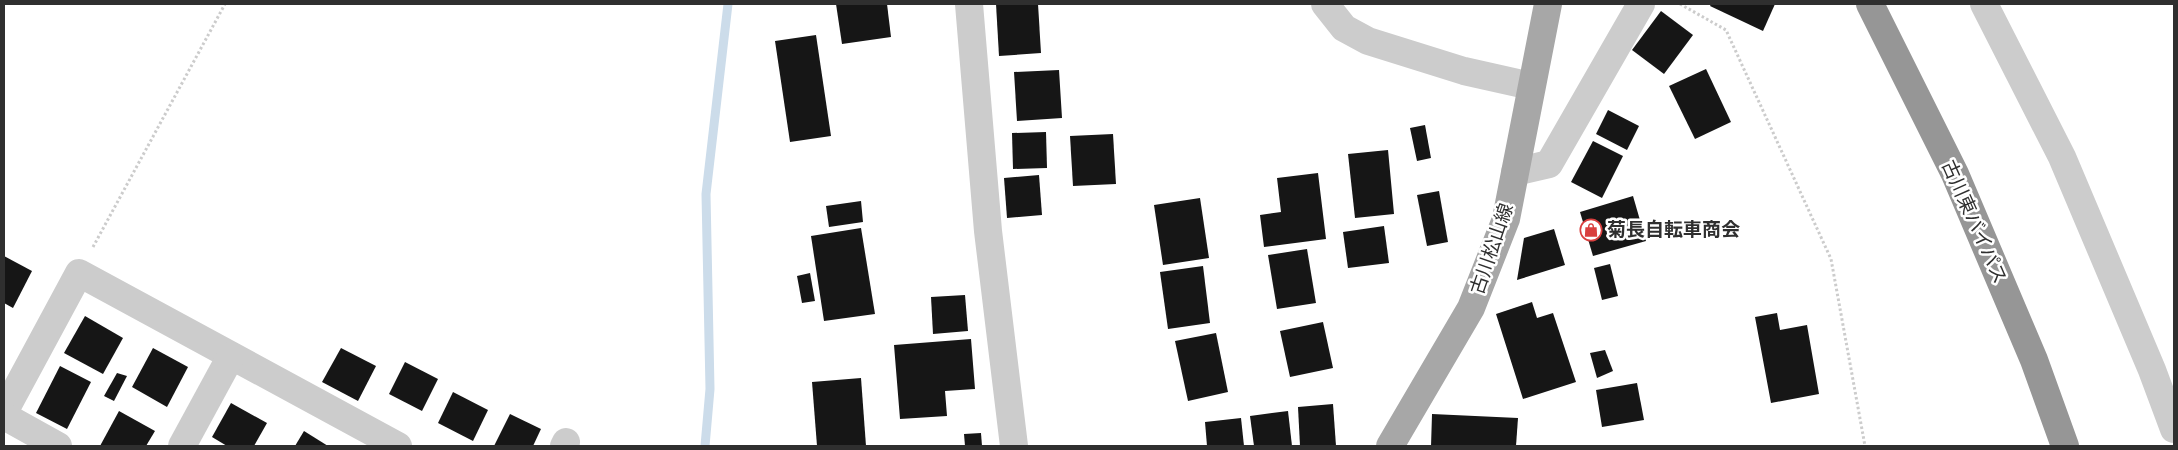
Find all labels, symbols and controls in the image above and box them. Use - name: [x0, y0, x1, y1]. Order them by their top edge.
- street label: 古川東バイパス: [1936, 157, 2012, 287]
- street label: 古川松山線: [1465, 200, 1519, 298]
- shop icon: 菊長自転車商会: [1579, 218, 1603, 242]
- place label: 菊長自転車商会: [1607, 218, 1740, 242]

